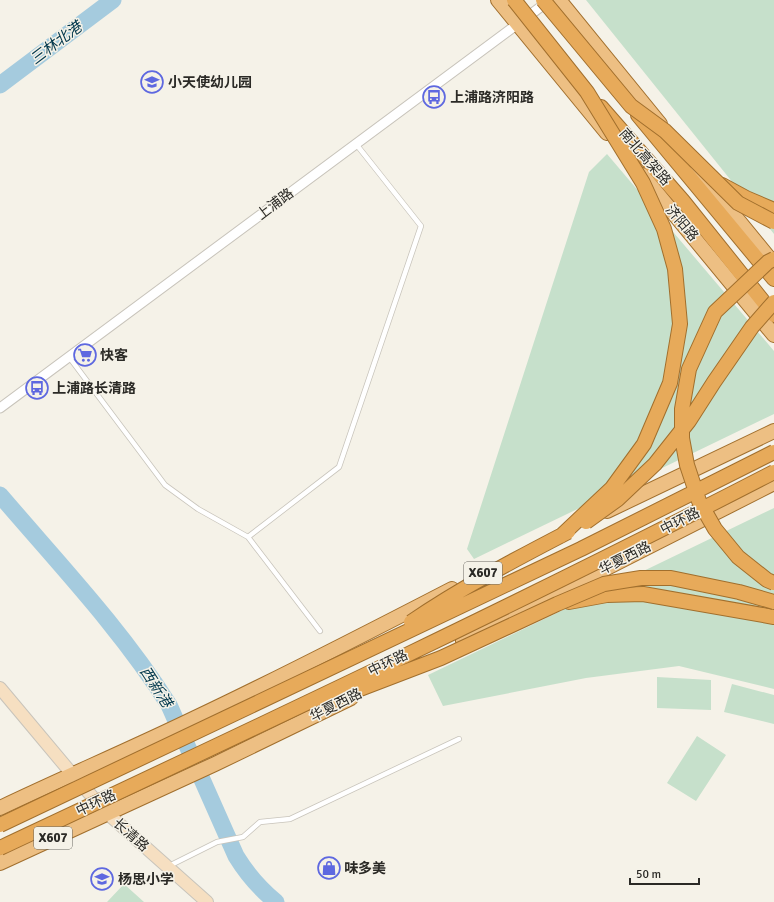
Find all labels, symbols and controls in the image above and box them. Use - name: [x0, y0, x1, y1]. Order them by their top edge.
- water label: 三林北港: [27, 17, 87, 68]
- school or university icon: 小天使幼儿园: [139, 69, 165, 95]
- place label: 小天使幼儿园: [168, 74, 252, 91]
- bus stop icon: 上浦路济阳路: [421, 84, 447, 110]
- place label: 上浦路济阳路: [450, 89, 534, 106]
- street label: 南北高架路: [616, 125, 674, 189]
- street label: 上浦路: [253, 185, 297, 223]
- street label: 济阳路: [662, 201, 702, 245]
- supermarket icon: 快客: [72, 342, 98, 368]
- place label: 快客: [100, 347, 128, 364]
- bus stop icon: 上浦路长清路: [24, 375, 50, 401]
- place label: 上浦路长清路: [52, 380, 136, 397]
- street label: 中环路: [657, 504, 703, 538]
- street label: 华夏西路: [596, 538, 654, 578]
- road number: X607: [464, 562, 502, 584]
- street label: 中环路: [365, 646, 411, 680]
- water label: 西新港: [136, 663, 177, 712]
- street label: 华夏西路: [307, 685, 365, 725]
- street label: 中环路: [73, 786, 119, 820]
- street label: 长清路: [110, 815, 152, 855]
- road number: X607: [34, 827, 72, 849]
- shop icon: 味多美: [316, 855, 342, 881]
- place label: 味多美: [344, 860, 386, 877]
- scale bar: [630, 860, 699, 886]
- school or university icon: 杨思小学: [89, 866, 115, 892]
- text: 50 m: [636, 867, 661, 882]
- place label: 杨思小学: [118, 871, 174, 888]

